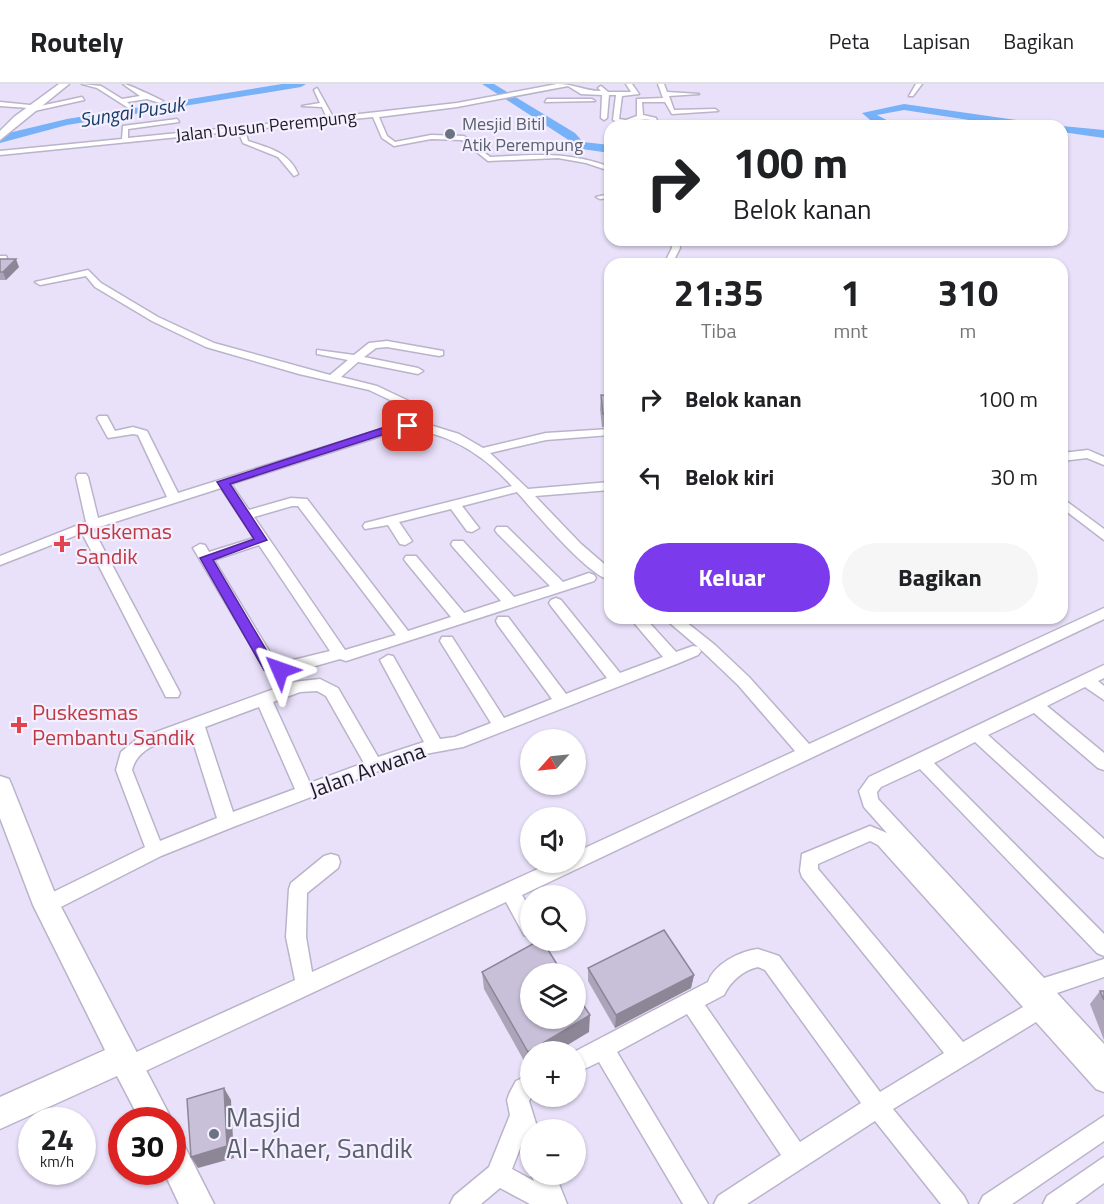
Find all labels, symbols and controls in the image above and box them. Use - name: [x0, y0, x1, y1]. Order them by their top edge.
- text: Routely: [30, 20, 124, 63]
- text: Peta: [829, 25, 870, 57]
- text: Lapisan: [903, 25, 970, 57]
- text: Bagikan: [1003, 25, 1074, 57]
- water label: Sungai Pusuk: [77, 88, 189, 135]
- street label: Jalan Dusun Perempung: [174, 103, 358, 148]
- place label: Mesjid Bitil Atik Perempung: [462, 110, 583, 158]
- marker: Mesjid Bitil Atik Perempung: [443, 127, 457, 141]
- text: 100 m: [733, 130, 848, 194]
- icon: right: [634, 144, 712, 222]
- text: Belok kanan: [733, 188, 872, 229]
- text: 21:35: [674, 265, 764, 320]
- text: 1: [841, 265, 861, 320]
- text: 310: [938, 265, 998, 320]
- text: Tiba: [701, 315, 736, 346]
- text: mnt: [833, 315, 868, 346]
- text: m: [960, 315, 976, 346]
- text: Belok kanan: [685, 382, 802, 416]
- text: 100 m: [978, 382, 1038, 416]
- icon: right: [634, 383, 667, 416]
- pin: [382, 400, 433, 451]
- icon: arrive: [391, 409, 424, 442]
- text: Belok kiri: [685, 460, 774, 494]
- text: 30 m: [990, 460, 1038, 494]
- icon: left: [634, 461, 667, 494]
- place label: Puskemas Sandik: [76, 514, 172, 573]
- marker: Puskemas Sandik: [53, 535, 71, 553]
- button: Keluar: [634, 543, 830, 612]
- button: Bagikan: [842, 543, 1038, 612]
- position arrow: [248, 638, 312, 702]
- place label: Puskesmas Pembantu Sandik: [32, 695, 195, 754]
- marker: Puskesmas Pembantu Sandik: [10, 716, 28, 734]
- north arrow: [520, 729, 586, 795]
- map controls: [520, 729, 586, 1185]
- street label: Jalan Arwana: [304, 733, 430, 807]
- button: sound: [520, 807, 586, 873]
- button: search: [520, 885, 586, 951]
- button: layers: [520, 963, 586, 1029]
- button: +: [520, 1041, 586, 1107]
- place label: Masjid Al-Khaer, Sandik: [226, 1096, 413, 1168]
- speed limit sign: 30: [108, 1107, 186, 1185]
- text: 24: [40, 1116, 74, 1162]
- button: −: [520, 1119, 586, 1185]
- marker: Masjid Al-Khaer, Sandik: [207, 1127, 221, 1141]
- text: km/h: [40, 1150, 74, 1173]

